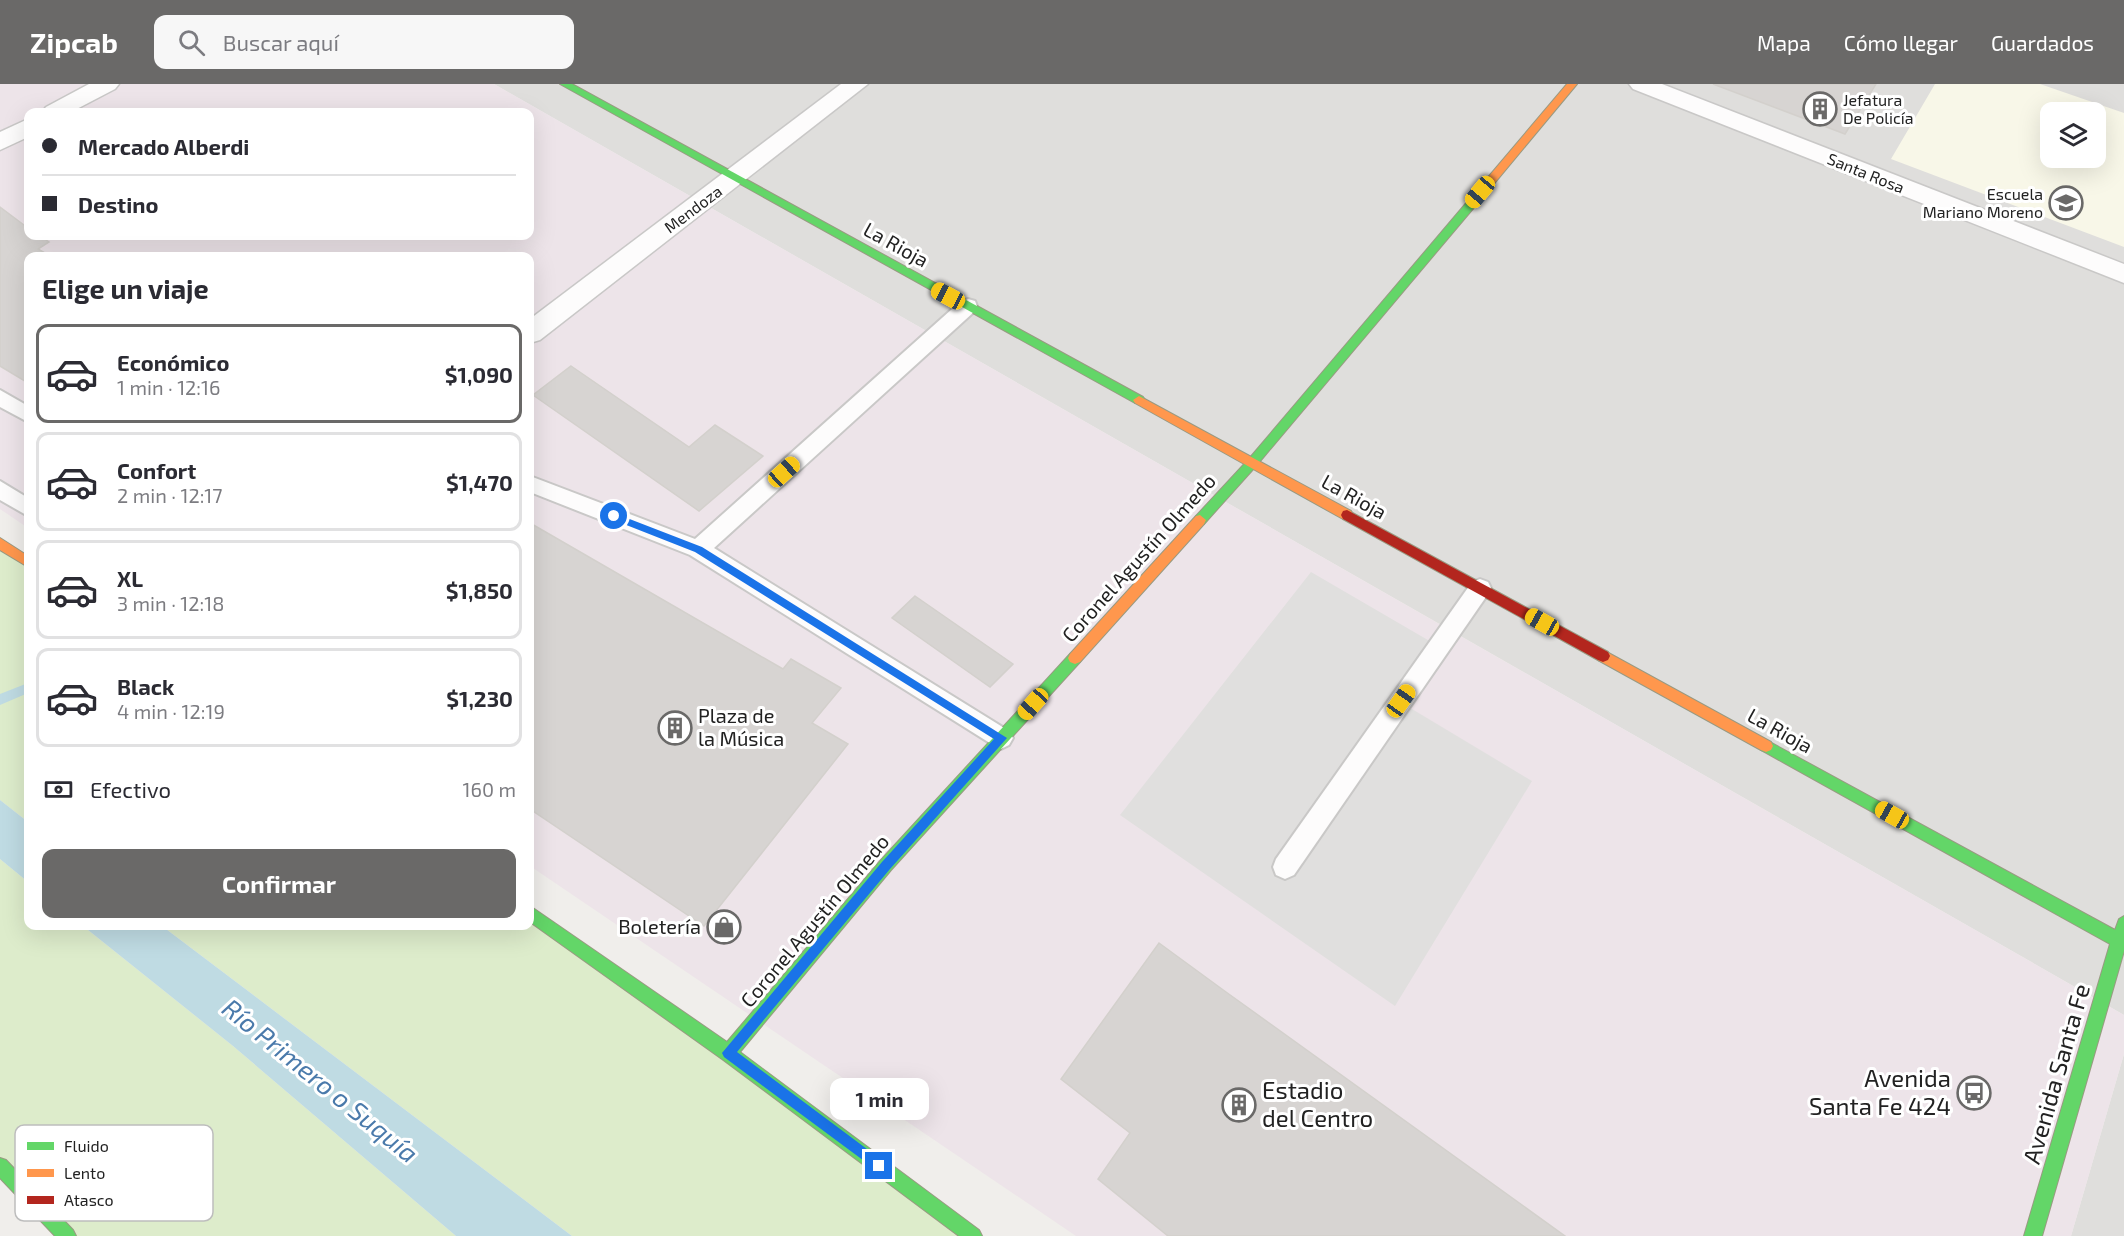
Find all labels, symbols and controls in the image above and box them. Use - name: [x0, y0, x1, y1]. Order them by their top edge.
- search box: [154, 15, 574, 69]
- text: Zipcab: [30, 25, 118, 59]
- icon: search: [175, 26, 208, 59]
- text: Buscar aquí: [223, 29, 339, 55]
- text: Mapa: [1757, 30, 1811, 55]
- text: Cómo llegar: [1844, 30, 1958, 55]
- text: Guardados: [1991, 30, 2094, 55]
- place label: Jefatura De Policía: [1843, 90, 1914, 127]
- building icon: Jefatura De Policía: [1802, 91, 1838, 127]
- map controls: [2040, 102, 2106, 168]
- button: layers: [2040, 102, 2106, 168]
- text: Mercado Alberdi: [78, 133, 249, 159]
- street label: Santa Rosa: [1825, 148, 1907, 197]
- car: [1462, 172, 1498, 212]
- street label: Mendoza: [660, 181, 725, 236]
- place label: Escuela Mariano Moreno: [1923, 184, 2043, 221]
- school or university icon: Escuela Mariano Moreno: [2048, 185, 2084, 221]
- text: Destino: [78, 191, 158, 217]
- street label: La Rioja: [860, 217, 933, 272]
- text: Elige un viaje: [42, 272, 209, 304]
- car: [928, 280, 968, 312]
- icon: car: [45, 347, 99, 401]
- text: Económico: [117, 349, 229, 375]
- text: $1,090: [445, 361, 513, 387]
- text: 1 min · 12:16: [117, 375, 220, 399]
- car: [765, 453, 803, 491]
- icon: car: [45, 455, 99, 509]
- text: Confort: [117, 457, 196, 483]
- street label: Coronel Agustín Olmedo: [1056, 468, 1220, 646]
- text: $1,470: [446, 469, 513, 495]
- street label: La Rioja: [1318, 469, 1391, 524]
- text: 2 min · 12:17: [117, 483, 223, 507]
- route start: [600, 502, 627, 529]
- icon: car: [45, 563, 99, 617]
- text: XL: [117, 565, 143, 591]
- text: $1,850: [446, 577, 513, 603]
- text: 3 min · 12:18: [117, 591, 224, 615]
- car: [1522, 605, 1562, 639]
- icon: car: [45, 671, 99, 725]
- text: Black: [117, 673, 174, 699]
- car: [1383, 681, 1419, 721]
- text: $1,230: [446, 685, 513, 711]
- car: [1014, 685, 1052, 723]
- text: 4 min · 12:19: [117, 699, 225, 723]
- place label: Plaza de la Música: [698, 703, 784, 750]
- street label: La Rioja: [1744, 703, 1817, 758]
- building icon: Plaza de la Música: [657, 710, 693, 746]
- icon: cash: [42, 773, 75, 806]
- text: Efectivo: [90, 776, 171, 802]
- text: 160 m: [463, 777, 516, 801]
- car: [1872, 798, 1912, 832]
- street label: Coronel Agustín Olmedo: [735, 829, 893, 1012]
- button: Confirmar: [42, 849, 516, 918]
- shop icon: Boletería: [706, 909, 742, 945]
- place label: Boletería: [618, 914, 701, 938]
- street label: Avenida Santa Fe: [2016, 980, 2095, 1167]
- water label: Río Primero o Suquía: [217, 991, 425, 1168]
- place label: Avenida Santa Fe 424: [1809, 1063, 1951, 1120]
- place label: Estadio del Centro: [1262, 1075, 1373, 1132]
- bus stop icon: Avenida Santa Fe 424: [1956, 1075, 1992, 1111]
- callout: 1 min: [830, 1079, 928, 1121]
- text: 1 min: [855, 1087, 904, 1111]
- building icon: Estadio del Centro: [1221, 1087, 1257, 1123]
- legend: [15, 1125, 213, 1221]
- text: Fluido: [64, 1136, 109, 1155]
- route end: [865, 1152, 892, 1179]
- text: Lento: [64, 1163, 105, 1182]
- text: Atasco: [64, 1190, 114, 1209]

